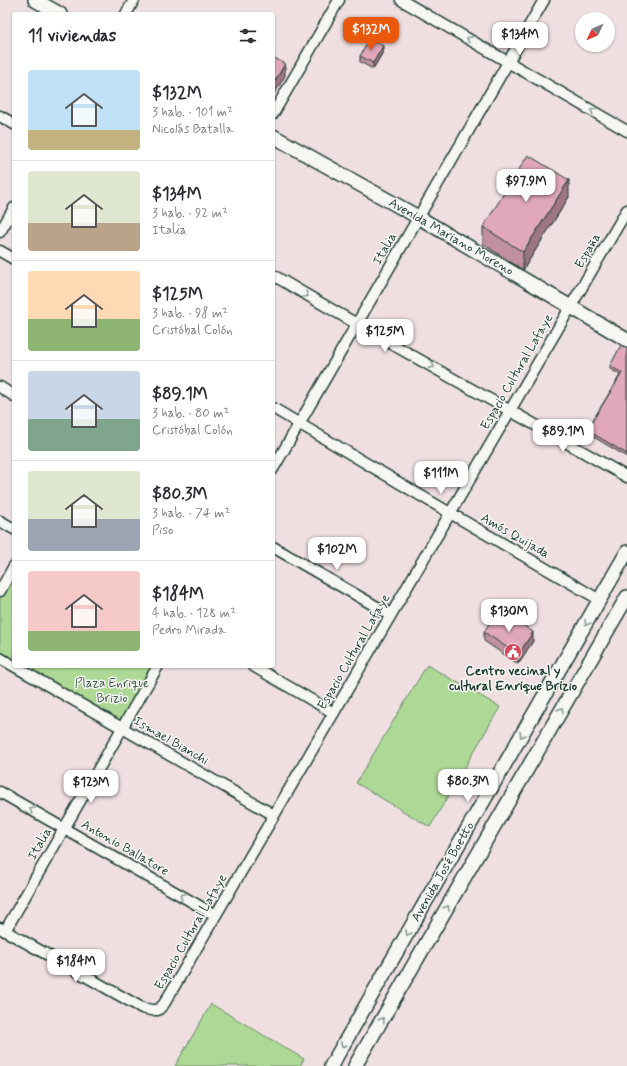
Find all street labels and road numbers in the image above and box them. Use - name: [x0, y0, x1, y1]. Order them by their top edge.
- street label: Avenida Mariano Moreno: [385, 194, 517, 280]
- street label: Italia: [369, 230, 401, 268]
- street label: España: [571, 230, 605, 272]
- street label: Espacio Cultural Lafaye: [477, 311, 557, 433]
- street label: Amós Quijada: [478, 510, 553, 563]
- street label: Espacio Cultural Lafaye: [314, 591, 394, 713]
- street label: Ismael Bianchi: [130, 713, 212, 769]
- street label: Antonio Ballatore: [78, 816, 172, 880]
- street label: Avenida José Boetto: [407, 819, 479, 925]
- street label: Italia: [24, 825, 56, 863]
- street label: Espacio Cultural Lafaye: [151, 871, 231, 993]

